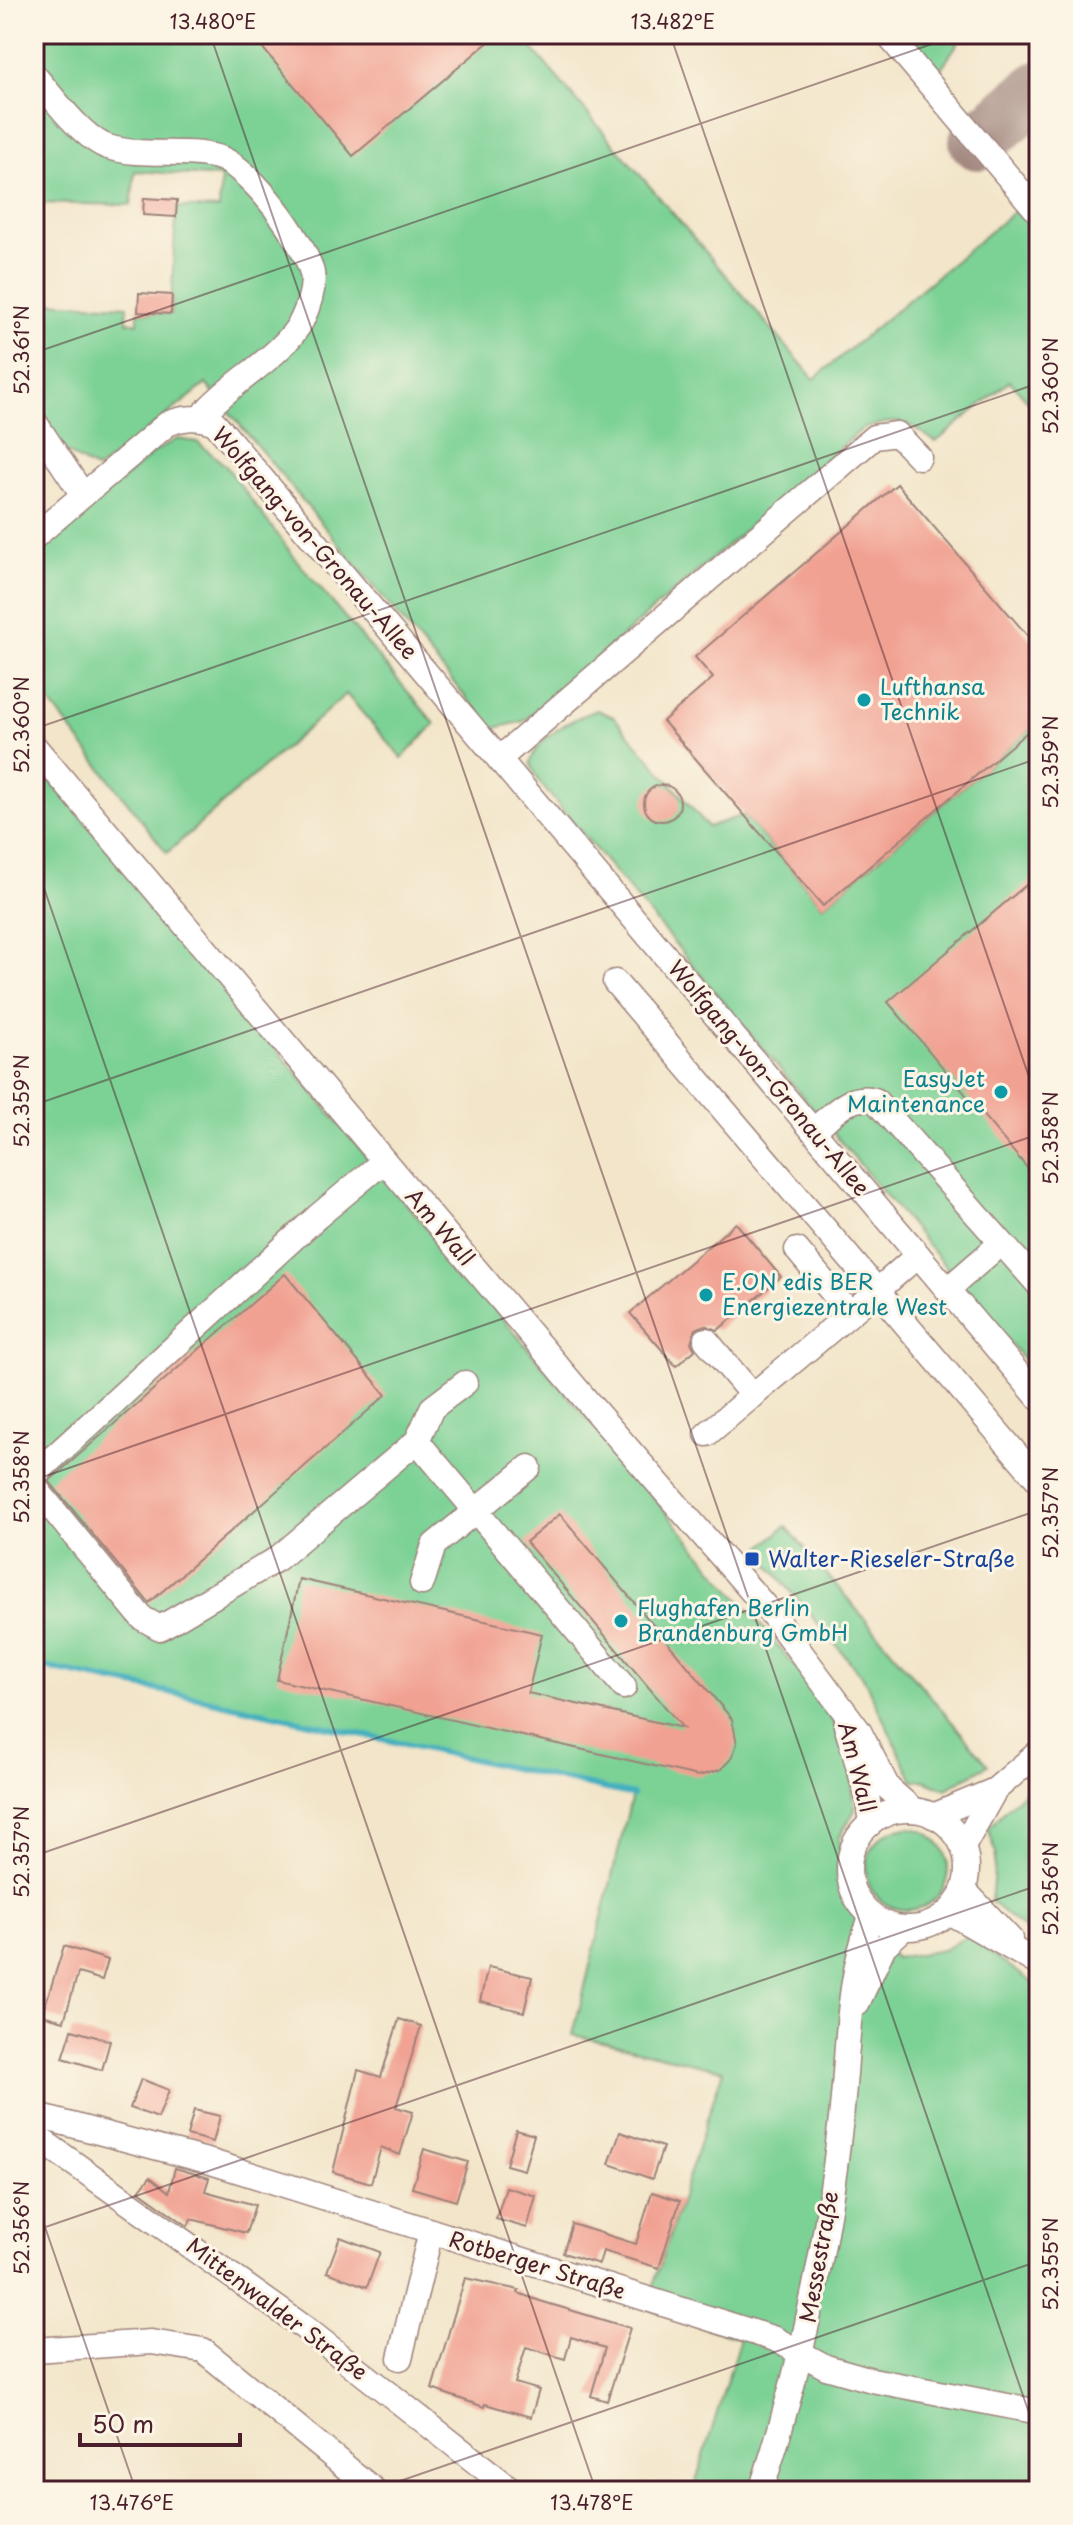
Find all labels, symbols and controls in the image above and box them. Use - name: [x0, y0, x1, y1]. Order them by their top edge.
- text: 13.480°E: [170, 6, 256, 36]
- text: 13.482°E: [631, 6, 715, 36]
- text: 52.361°N: [6, 305, 36, 395]
- text: 52.360°N: [1035, 337, 1065, 435]
- street label: Wolfgang-von-Gronau-Allee: [206, 418, 427, 666]
- place label: Lufthansa Technik: [880, 669, 985, 727]
- text: 52.360°N: [6, 676, 36, 774]
- marker: Lufthansa Technik: [855, 691, 873, 709]
- text: 52.359°N: [1035, 715, 1065, 809]
- street label: Wolfgang-von-Gronau-Allee: [661, 952, 879, 1202]
- text: 52.359°N: [6, 1054, 36, 1148]
- place label: EasyJet Maintenance: [847, 1061, 985, 1119]
- marker: EasyJet Maintenance: [992, 1083, 1010, 1101]
- text: 52.358°N: [1035, 1091, 1065, 1185]
- street label: Am Wall: [399, 1180, 483, 1272]
- place label: E.ON edis BER Energiezentrale West: [722, 1264, 947, 1322]
- marker: E.ON edis BER Energiezentrale West: [697, 1286, 715, 1304]
- text: 52.358°N: [6, 1430, 36, 1524]
- text: 52.357°N: [1035, 1467, 1065, 1559]
- place label: Walter-Rieseler-Straße: [768, 1541, 1015, 1574]
- marker: Walter-Rieseler-Straße: [743, 1550, 761, 1568]
- place label: Flughafen Berlin Brandenburg GmbH: [637, 1590, 848, 1648]
- marker: Flughafen Berlin Brandenburg GmbH: [612, 1612, 630, 1630]
- street label: Am Wall: [831, 1718, 886, 1815]
- text: 52.357°N: [6, 1806, 36, 1898]
- text: 52.356°N: [1035, 1842, 1065, 1936]
- text: 52.356°N: [6, 2181, 36, 2275]
- street label: Messestraße: [790, 2188, 845, 2325]
- text: 52.355°N: [1035, 2217, 1065, 2311]
- street label: Rotberger Straße: [445, 2221, 630, 2306]
- street label: Mittenwalder Straße: [180, 2229, 376, 2387]
- scale bar: [80, 2397, 240, 2447]
- text: 50 m: [92, 2405, 154, 2441]
- text: 13.476°E: [90, 2487, 174, 2517]
- text: 13.478°E: [550, 2487, 634, 2517]

